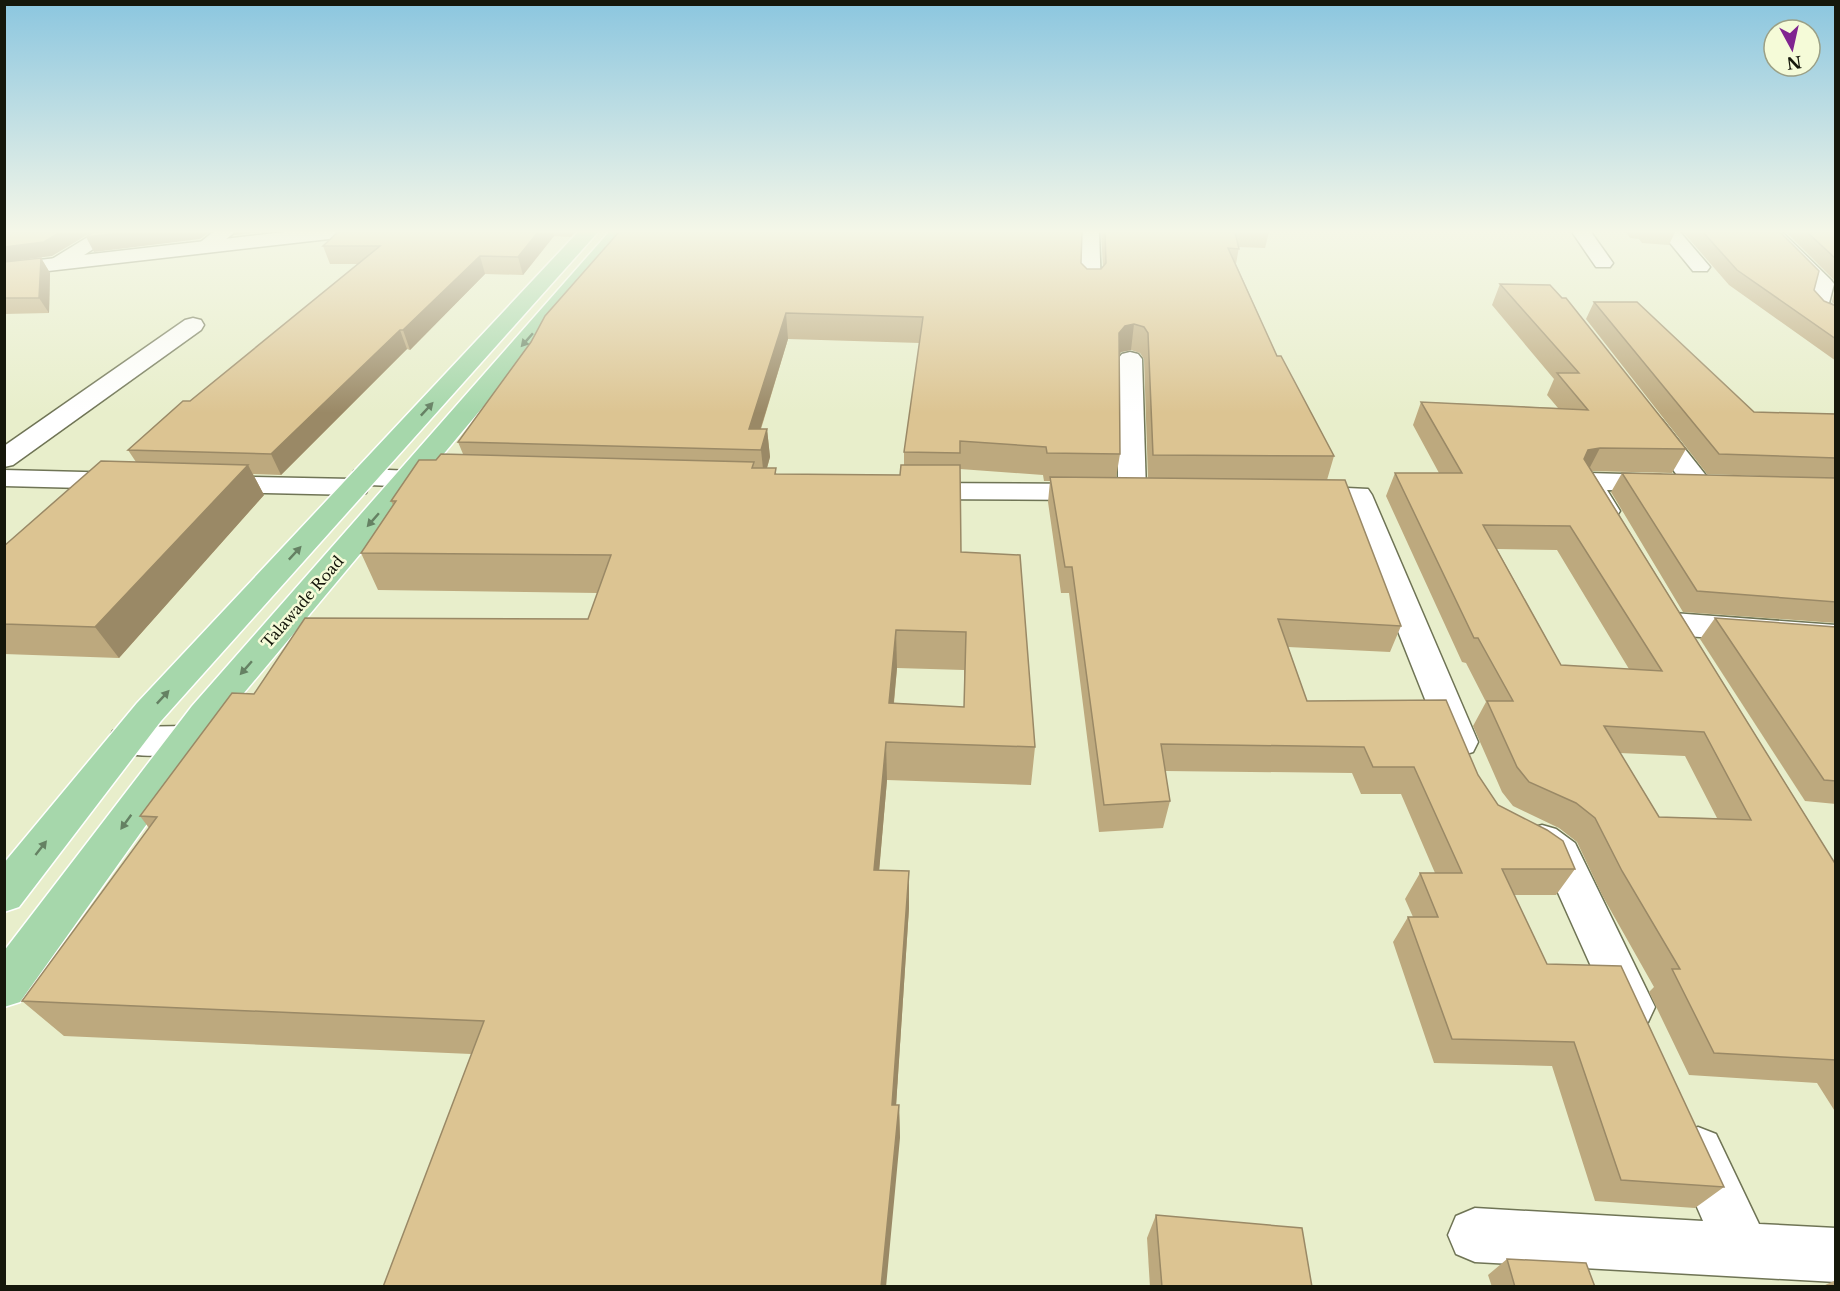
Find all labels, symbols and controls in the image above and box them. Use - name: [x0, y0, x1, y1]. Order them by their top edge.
- north arrow: [1762, 18, 1822, 78]
- text: N: [1785, 52, 1803, 74]
- one-way arrow: [521, 333, 534, 348]
- one-way arrow: [420, 402, 434, 417]
- one-way arrow: [367, 512, 380, 527]
- one-way arrow: [288, 546, 301, 561]
- street label: Talawade Road: [258, 552, 348, 652]
- one-way arrow: [239, 660, 252, 676]
- one-way arrow: [156, 689, 170, 704]
- one-way arrow: [120, 813, 132, 829]
- one-way arrow: [34, 841, 46, 856]

